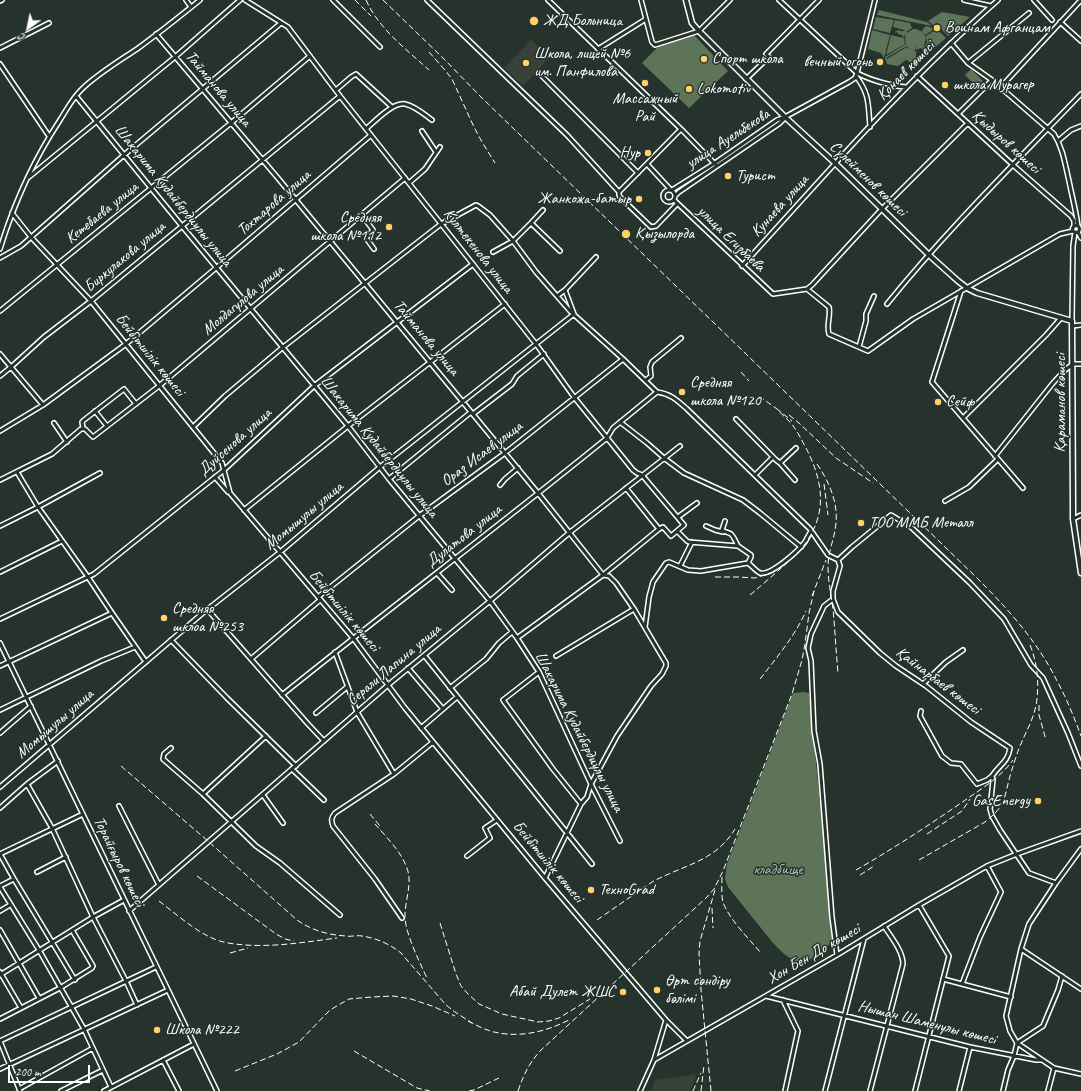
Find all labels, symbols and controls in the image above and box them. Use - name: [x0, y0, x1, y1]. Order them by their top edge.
- north arrow: [8, 8, 48, 48]
- place label: ЖД Больница: [543, 11, 622, 31]
- marker: ЖД Больница: [528, 15, 540, 27]
- place label: Воинам Афганцам: [945, 18, 1050, 38]
- marker: Воинам Афганцам: [932, 23, 942, 33]
- text: С: [15, 31, 28, 45]
- street label: Қонаев көшесі: [873, 37, 939, 105]
- place label: Школа, лицей №6 им. Панфилова: [534, 44, 630, 82]
- street label: Тайманова улица: [181, 47, 255, 131]
- place label: Спорт школа: [712, 49, 783, 69]
- place label: вечный огонь: [804, 52, 872, 72]
- marker: Спорт школа: [699, 54, 709, 64]
- marker: вечный огонь: [875, 57, 885, 67]
- marker: Школа, лицей №6 им. Панфилова: [521, 58, 531, 68]
- place label: школа Мурагер: [953, 75, 1034, 95]
- marker: Массажный Рай: [640, 78, 650, 88]
- place label: Lokomotiv: [697, 79, 750, 99]
- marker: школа Мурагер: [940, 80, 950, 90]
- marker: Lokomotiv: [684, 84, 694, 94]
- place label: Массажный Рай: [612, 89, 678, 127]
- street label: улица Ауельбекова: [683, 105, 773, 173]
- street label: Қыдыров көшесі: [968, 106, 1044, 178]
- street label: Шакарима Кудайбердиулы улица: [110, 121, 236, 271]
- street label: Сүлейменов көшесі: [825, 137, 911, 221]
- place label: Нур: [620, 143, 640, 163]
- marker: Нур: [643, 148, 653, 158]
- street label: Тохтарова улица: [233, 166, 315, 240]
- place label: Турист: [736, 166, 775, 186]
- marker: Турист: [723, 171, 733, 181]
- street label: Кунаева улица: [747, 171, 813, 241]
- street label: Кетебаева улица: [62, 178, 142, 248]
- place label: Жанкожа-батыр: [538, 189, 631, 209]
- marker: Жанкожа-батыр: [634, 194, 644, 204]
- street label: улица Егизбаева: [693, 202, 769, 276]
- street label: Култекенова улица: [439, 205, 517, 297]
- place label: Средняя школа №112: [310, 208, 381, 246]
- street label: Биркулакова улица: [80, 217, 170, 297]
- marker: Средняя школа №112: [384, 222, 394, 232]
- place label: Қызылорда: [635, 224, 694, 244]
- marker: Қызылорда: [620, 228, 632, 240]
- street label: Молдагулова улица: [198, 260, 288, 340]
- street label: Тайманова улица: [389, 296, 463, 380]
- street label: Бейбітшілік көшесі: [111, 310, 189, 400]
- street label: Қараманов көшесі: [1051, 353, 1071, 453]
- street label: Шакарима Кудайбердиулы улица: [316, 372, 442, 522]
- place label: Средняя школа №120: [690, 373, 761, 411]
- marker: Средняя школа №120: [677, 387, 687, 397]
- place label: Сейф: [946, 392, 974, 412]
- marker: Сейф: [933, 397, 943, 407]
- street label: Дуйсенова улица: [194, 404, 276, 480]
- street label: Ораз Исаев улица: [437, 417, 527, 491]
- street label: Момышулы улица: [261, 478, 347, 554]
- street label: Дулатова улица: [422, 500, 506, 572]
- place label: ТОО ММБ Металл: [869, 513, 973, 533]
- marker: ТОО ММБ Металл: [856, 518, 866, 528]
- street label: Бейбітшілік көшесі: [304, 566, 384, 656]
- place label: Средняя шклоа №253: [172, 599, 243, 637]
- marker: Средняя шклоа №253: [159, 613, 169, 623]
- street label: Серали Лапина улица: [343, 620, 445, 710]
- street label: Қайнарбаев көшесі: [892, 643, 984, 719]
- street label: Шакарима Кудайбердиулы улица: [530, 649, 628, 815]
- street label: Момышулы улица: [12, 685, 98, 763]
- place label: GasEnergy: [972, 791, 1030, 811]
- marker: GasEnergy: [1033, 796, 1043, 806]
- street label: Торайғыров көшесі: [89, 814, 149, 910]
- street label: Бейбітшілік көшесі: [508, 817, 588, 907]
- park label: кладбище: [753, 860, 803, 880]
- place label: ТехноGrad: [599, 880, 654, 900]
- marker: ТехноGrad: [586, 885, 596, 895]
- street label: Хон Бен До көшесі: [764, 920, 864, 988]
- place label: Өрт сөндіру бөлімі: [665, 971, 730, 1009]
- place label: Абай Дулет ЖШС: [509, 982, 615, 1002]
- marker: Өрт сөндіру бөлімі: [652, 985, 662, 995]
- marker: Абай Дулет ЖШС: [618, 987, 628, 997]
- street label: Нышан Шаменулы көшесі: [856, 997, 998, 1049]
- place label: Школа №222: [165, 1020, 239, 1040]
- marker: Школа №222: [152, 1025, 162, 1035]
- scale bar: [10, 1057, 92, 1083]
- text: 200 m: [15, 1064, 41, 1080]

